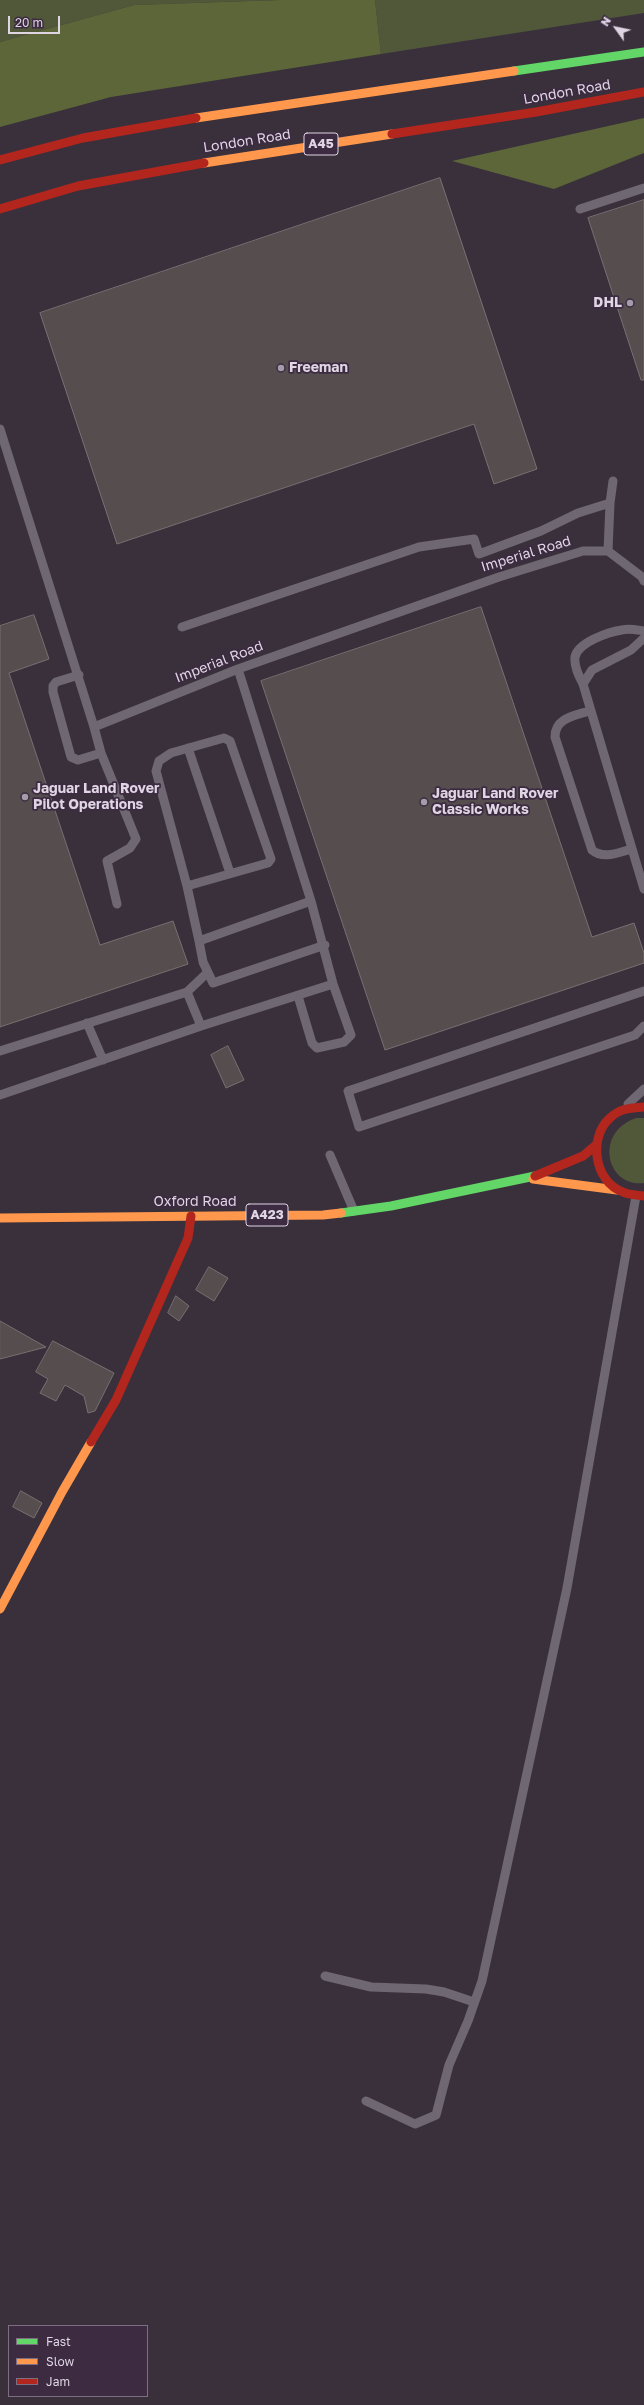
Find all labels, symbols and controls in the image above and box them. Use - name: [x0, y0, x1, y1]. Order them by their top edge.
- scale bar: [10, 8, 62, 34]
- north arrow: [596, 8, 636, 48]
- text: N: [598, 14, 613, 28]
- text: 20 m: [15, 15, 43, 30]
- street label: London Road: [522, 76, 612, 108]
- street label: London Road: [202, 126, 292, 156]
- road number: A45: [304, 133, 338, 155]
- place label: DHL: [593, 295, 622, 311]
- marker: DHL: [625, 298, 635, 308]
- place label: Freeman: [289, 360, 348, 376]
- marker: Freeman: [276, 363, 286, 373]
- street label: Imperial Road: [479, 532, 573, 576]
- street label: Imperial Road: [173, 638, 265, 686]
- place label: Jaguar Land Rover Pilot Operations: [33, 781, 159, 814]
- place label: Jaguar Land Rover Classic Works: [432, 786, 558, 818]
- marker: Jaguar Land Rover Pilot Operations: [20, 792, 30, 802]
- marker: Jaguar Land Rover Classic Works: [419, 797, 429, 807]
- street label: Oxford Road: [153, 1194, 237, 1210]
- road number: A423: [246, 1204, 288, 1226]
- legend: [8, 2325, 148, 2397]
- text: Fast: [46, 2334, 71, 2349]
- text: Slow: [46, 2354, 74, 2369]
- text: Jam: [46, 2374, 70, 2389]

